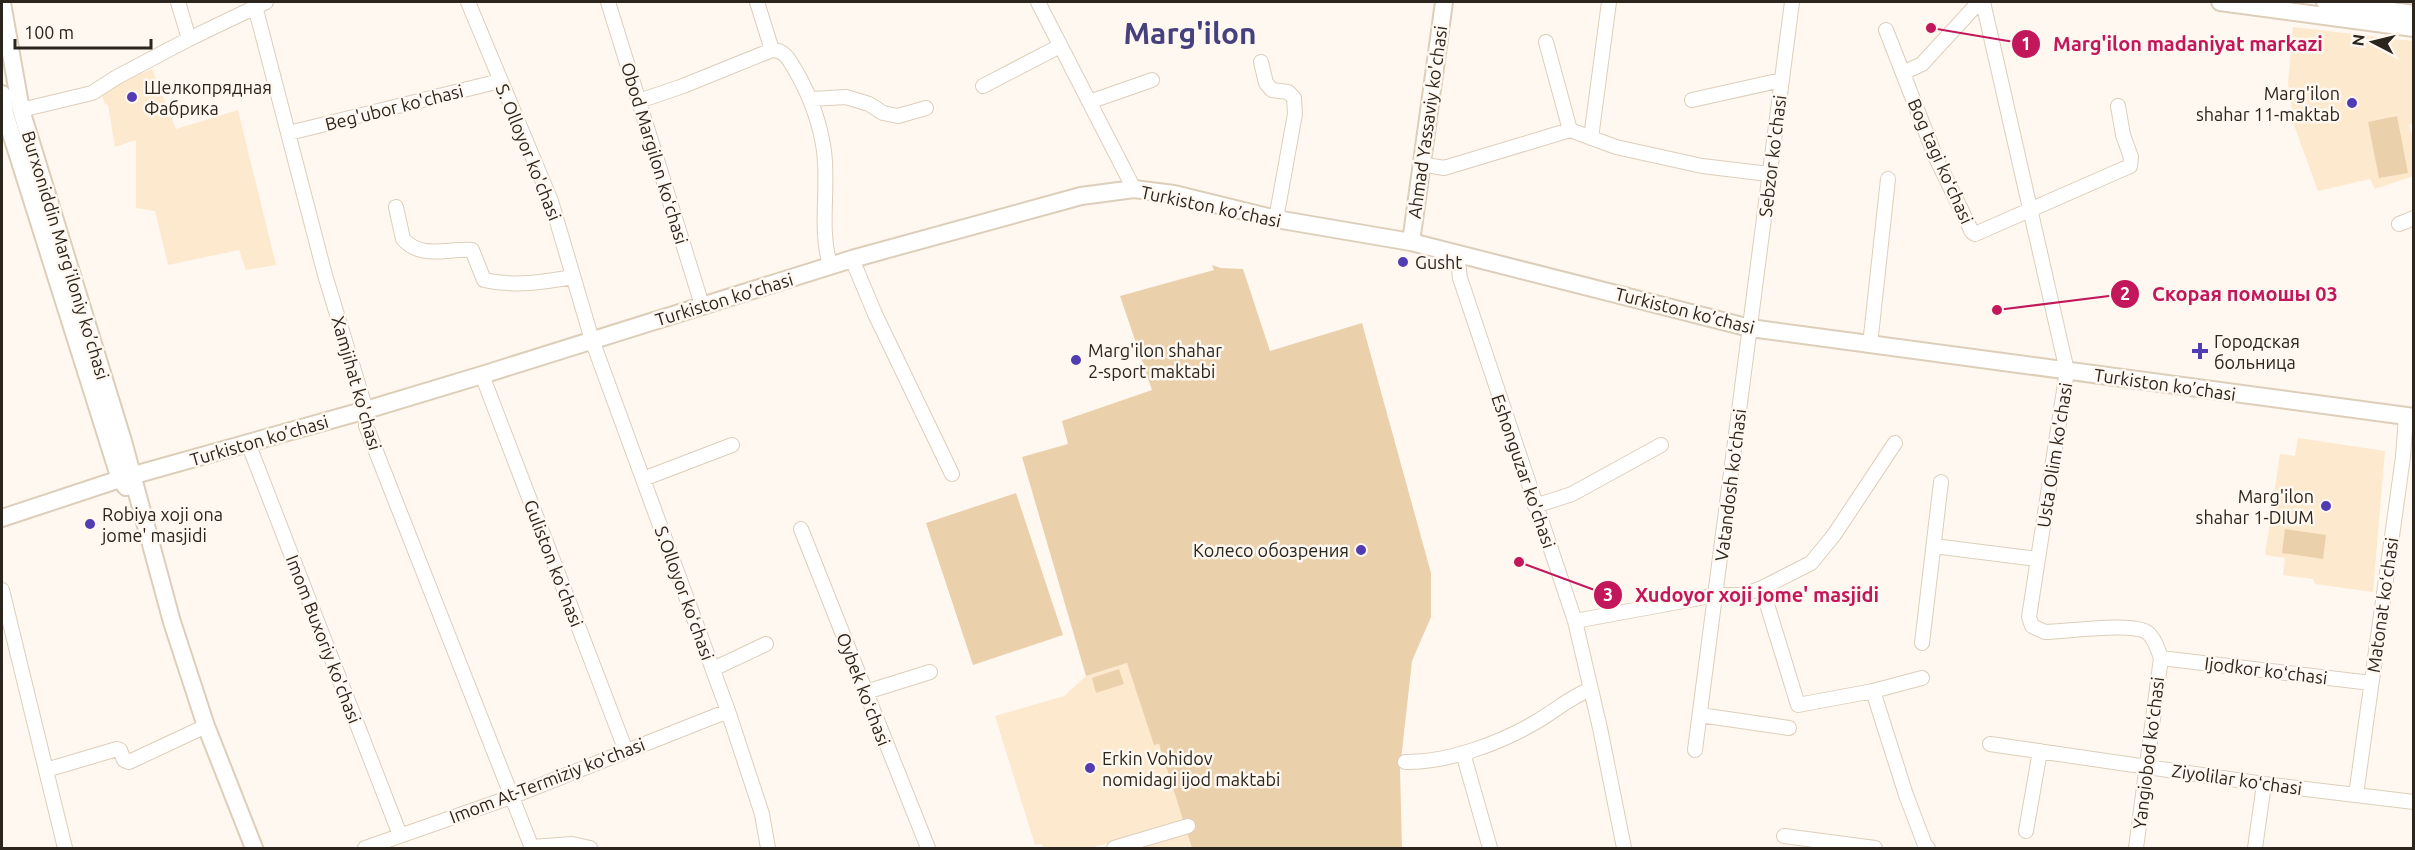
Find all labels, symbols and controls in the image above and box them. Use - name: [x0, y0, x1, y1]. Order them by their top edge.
- scale bar: [15, 12, 152, 50]
- north arrow: [2343, 12, 2403, 72]
- district label: Marg'ilon: [1123, 16, 1257, 50]
- text: 100 m: [24, 22, 74, 42]
- street label: Ahmad Yassaviy ko'chasi: [1404, 24, 1450, 220]
- callout: Marg'ilon madaniyat markazi: [2011, 25, 2335, 63]
- text: Marg'ilon madaniyat markazi: [2053, 32, 2323, 55]
- text: 1: [2021, 33, 2031, 53]
- text: N: [2348, 33, 2368, 47]
- street label: Obod Margilon koʻchasi: [618, 60, 692, 246]
- place label: Шелкопрядная Фабрика: [144, 77, 272, 118]
- street label: Beg'ubor ko'chasi: [323, 80, 465, 134]
- street label: S. Olloyor ko'chasi: [492, 81, 566, 223]
- place label: Marg'ilon shahar 11-maktab: [2196, 83, 2340, 124]
- marker: Шелкопрядная Фабрика: [125, 90, 139, 104]
- street label: Sebzor ko'chasi: [1755, 94, 1789, 218]
- street label: Bog tagi koʻchasi: [1904, 95, 1978, 227]
- marker: Marg'ilon shahar 11-maktab: [2345, 96, 2359, 110]
- street label: Burxoniddin Marg’iloniy ko’chasi: [19, 128, 113, 382]
- street label: Turkiston ko’chasi: [1139, 181, 1283, 231]
- place label: Gusht: [1415, 252, 1462, 272]
- marker: Gusht: [1396, 255, 1410, 269]
- street label: Turkiston ko’chasi: [653, 269, 795, 329]
- callout: Скорая помошы 03: [2110, 275, 2350, 313]
- text: Скорая помошы 03: [2152, 282, 2338, 305]
- street label: Turkiston ko’chasi: [1613, 283, 1757, 337]
- text: 2: [2120, 283, 2130, 303]
- street label: Xamjihat ko'chasi: [328, 314, 386, 452]
- place label: Городская больница: [2214, 331, 2300, 372]
- place label: Marg'ilon shahar 2-sport maktabi: [1088, 340, 1222, 381]
- marker: Городская больница: [2191, 342, 2209, 360]
- marker: Marg'ilon shahar 2-sport maktabi: [1069, 353, 1083, 367]
- street label: Turkiston ko’chasi: [2093, 364, 2237, 404]
- street label: Usta Olim ko'chasi: [2033, 381, 2075, 529]
- street label: Eshonguzar ko'chasi: [1488, 391, 1560, 551]
- street label: Vatandosh koʻchasi: [1711, 408, 1749, 562]
- street label: Turkiston ko’chasi: [188, 411, 330, 469]
- place label: Marg'ilon shahar 1-DIUM: [2196, 486, 2314, 527]
- street label: Guliston ko'chasi: [521, 497, 587, 629]
- marker: Marg'ilon shahar 1-DIUM: [2319, 499, 2333, 513]
- place label: Robiya xoji ona jome' masjidi: [100, 504, 223, 545]
- marker: Robiya xoji ona jome' masjidi: [83, 517, 97, 531]
- street label: S.Olloyor koʻchasi: [651, 523, 719, 663]
- street label: Matonat koʻchasi: [2363, 536, 2401, 674]
- place label: Колесо обозрения: [1193, 540, 1349, 560]
- marker: Колесо обозрения: [1354, 543, 1368, 557]
- street label: Imom Buxoriy ko'chasi: [283, 552, 365, 726]
- callout: Xudoyor xoji jome' masjidi: [1593, 576, 1891, 614]
- text: Xudoyor xoji jome' masjidi: [1635, 583, 1879, 606]
- text: 3: [1603, 584, 1613, 604]
- street label: Oybek koʻchasi: [833, 630, 895, 748]
- street label: Ijodkor koʻchasi: [2203, 653, 2329, 687]
- street label: Yangiobod koʻchasi: [2129, 676, 2167, 830]
- street label: Imom At-Termiziy koʻchasi: [446, 733, 648, 827]
- place label: Erkin Vohidov nomidagi ijod maktabi: [1102, 748, 1280, 789]
- street label: Ziyolilar koʻchasi: [2171, 760, 2303, 798]
- marker: Erkin Vohidov nomidagi ijod maktabi: [1083, 761, 1097, 775]

